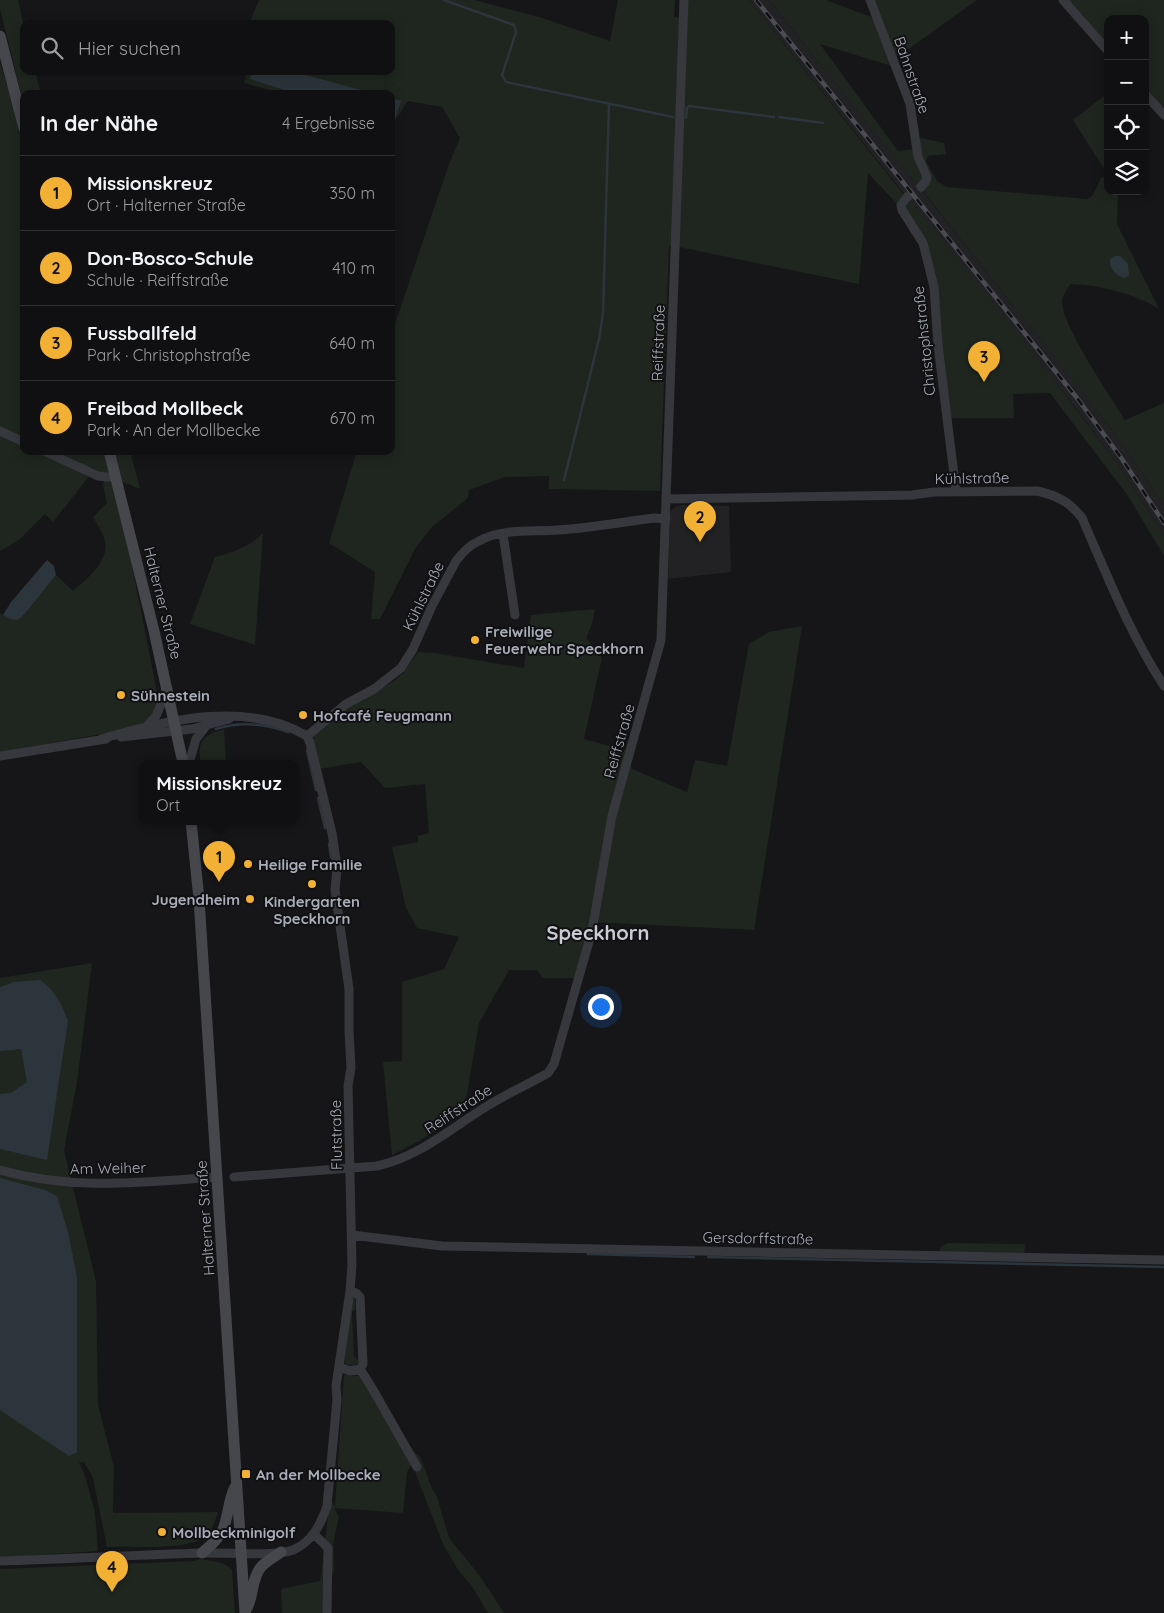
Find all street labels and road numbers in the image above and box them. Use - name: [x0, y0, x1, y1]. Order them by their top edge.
- street label: Bahnstraße: [890, 34, 934, 116]
- street label: Christophstraße: [909, 285, 939, 397]
- street label: Reiffstraße: [647, 304, 669, 382]
- street label: Kühlstraße: [934, 468, 1010, 488]
- street label: Halterner Straße: [140, 545, 186, 661]
- street label: Kühlstraße: [398, 558, 448, 634]
- street label: Reiffstraße: [599, 701, 639, 781]
- street label: Reiffstraße: [421, 1080, 495, 1138]
- street label: Flutstraße: [326, 1100, 346, 1170]
- street label: Am Weiher: [70, 1158, 146, 1178]
- street label: Halterner Straße: [192, 1160, 218, 1276]
- street label: Gersdorffstraße: [702, 1228, 814, 1248]

